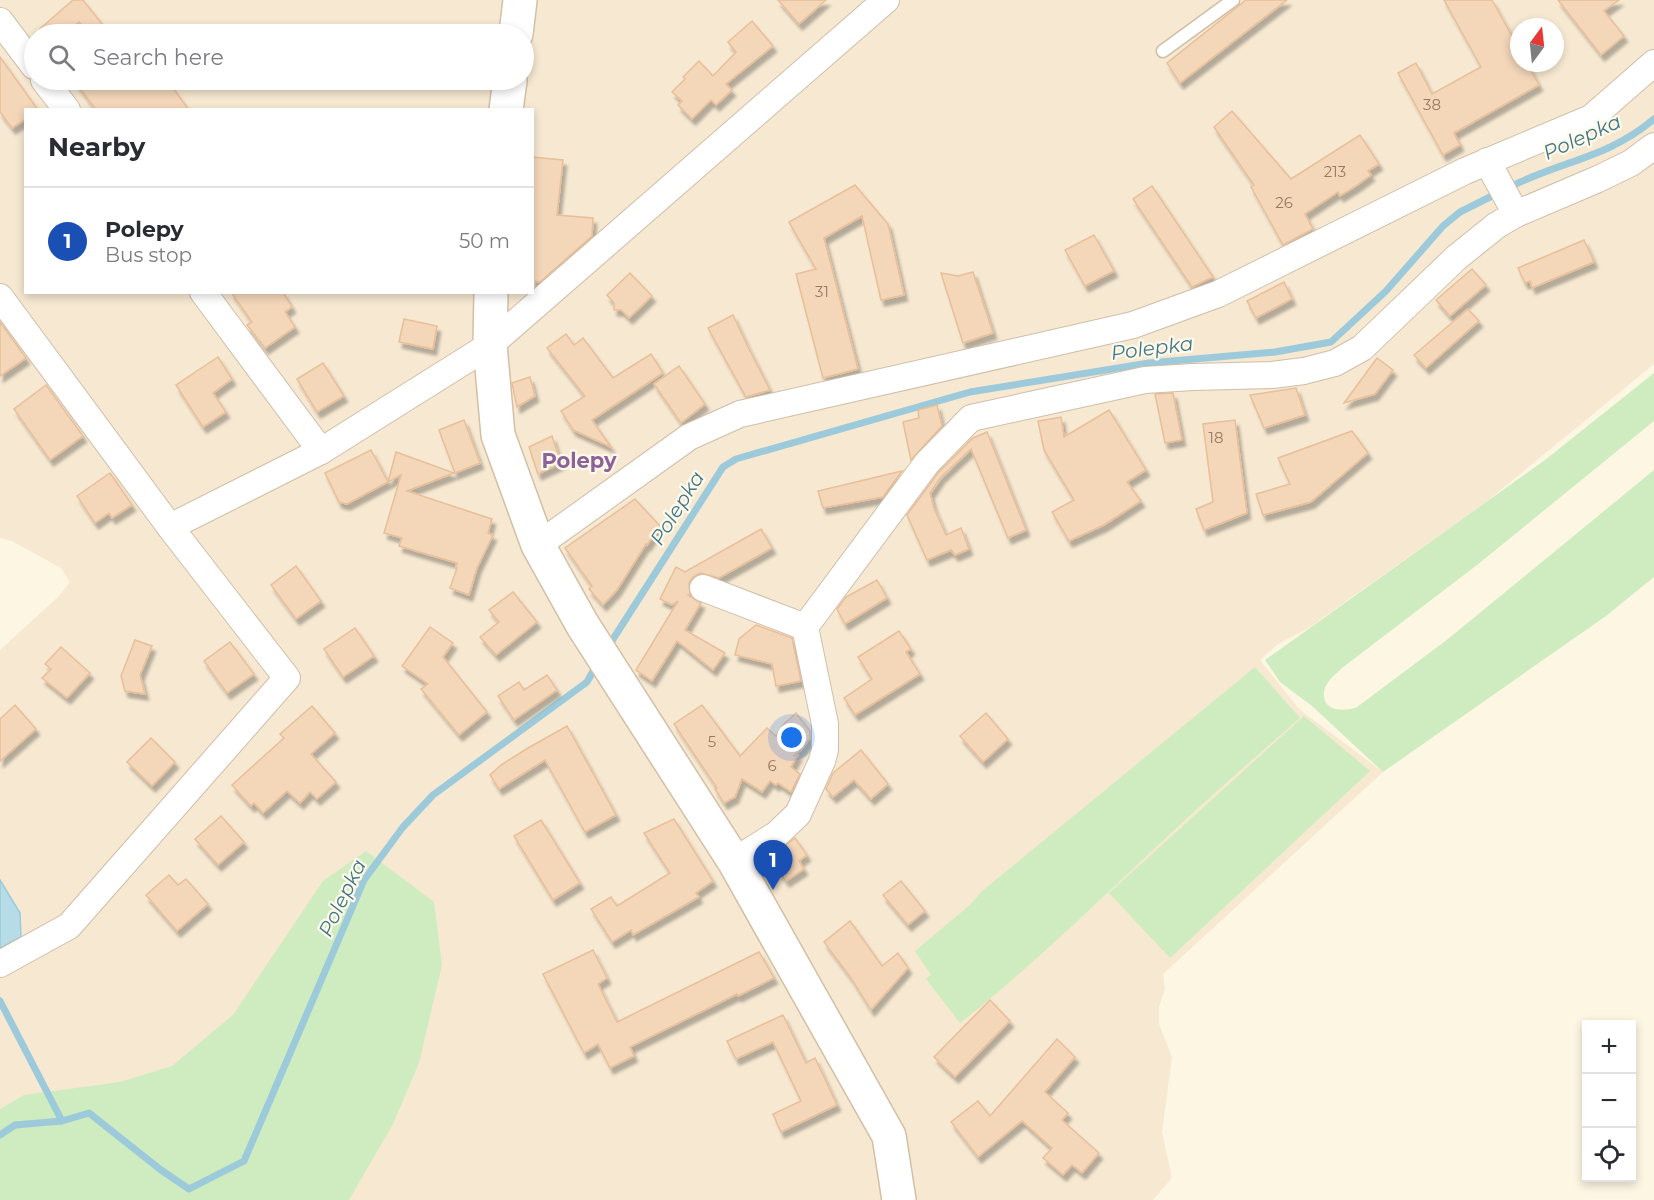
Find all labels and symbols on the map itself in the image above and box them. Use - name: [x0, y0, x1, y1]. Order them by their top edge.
- north arrow: [1510, 18, 1564, 72]
- house number: 38: [1423, 95, 1441, 114]
- water label: Polepka: [1539, 109, 1625, 165]
- house number: 213: [1324, 162, 1346, 181]
- house number: 26: [1275, 193, 1293, 212]
- house number: 31: [815, 282, 829, 301]
- water label: Polepka: [1110, 331, 1194, 365]
- house number: 18: [1209, 428, 1224, 447]
- district label: Polepy: [541, 448, 617, 473]
- water label: Polepka: [645, 467, 709, 549]
- your location: [777, 723, 806, 752]
- house number: 5: [708, 732, 716, 751]
- house number: 6: [767, 756, 777, 775]
- pin: 1: [754, 840, 792, 890]
- water label: Polepka: [313, 856, 371, 940]

